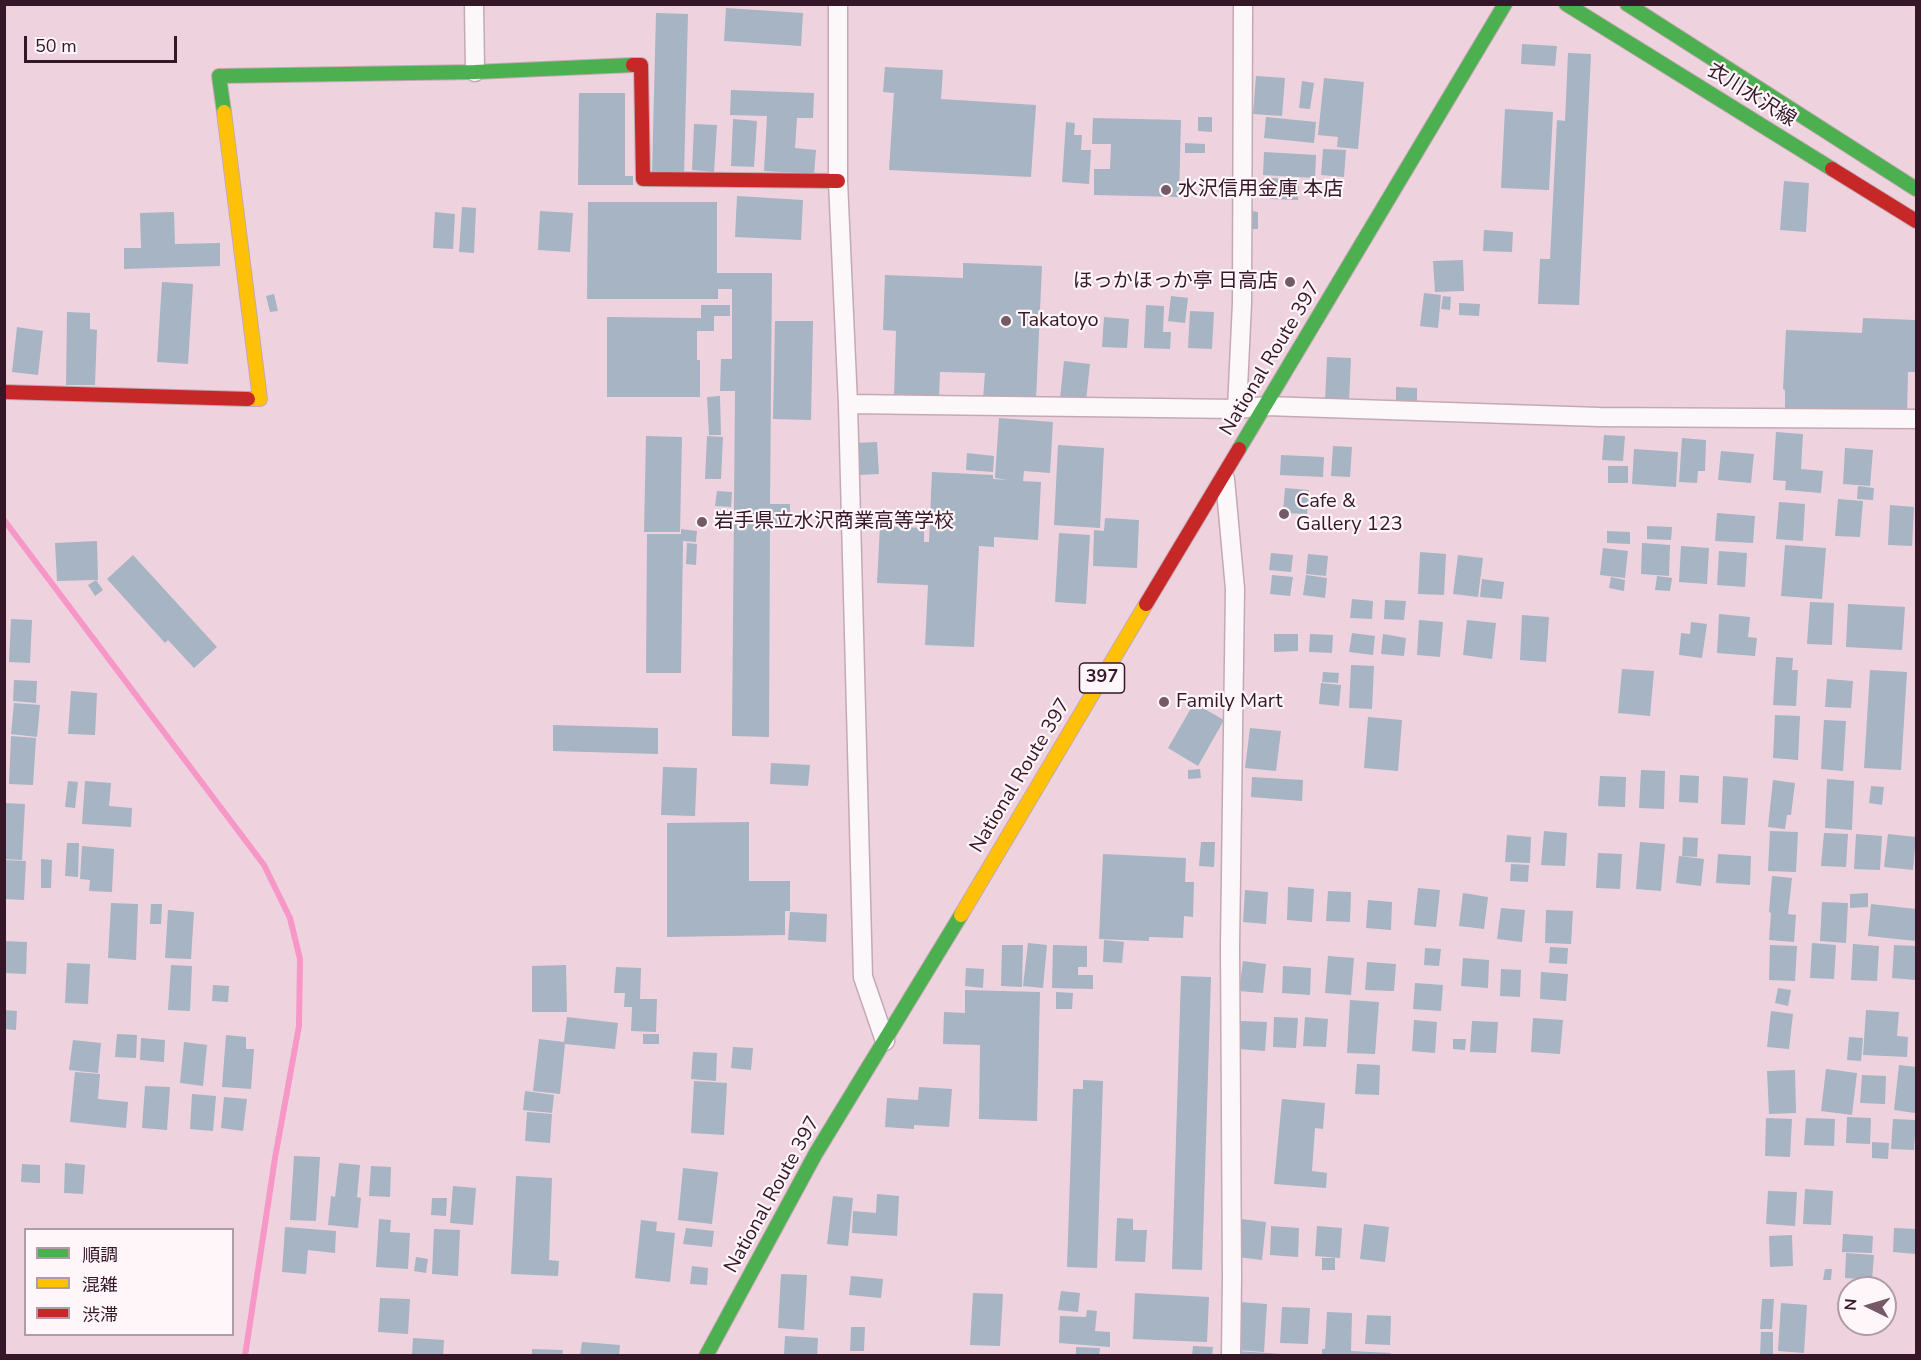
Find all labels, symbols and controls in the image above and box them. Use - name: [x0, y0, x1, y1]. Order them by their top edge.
- scale bar: [27, 24, 180, 62]
- text: 50 m: [35, 34, 77, 58]
- street label: 衣川水沢線: [1702, 59, 1800, 133]
- place label: 水沢信用金庫 本店: [1178, 178, 1343, 202]
- marker: 水沢信用金庫 本店: [1159, 183, 1173, 197]
- place label: ほっかほっか亭 日高店: [1073, 270, 1278, 294]
- marker: ほっかほっか亭 日高店: [1283, 275, 1297, 289]
- street label: National Route 397: [1216, 278, 1326, 440]
- place label: Takatoyo: [1018, 309, 1099, 333]
- marker: Takatoyo: [999, 314, 1013, 328]
- place label: Cafe & Gallery 123: [1296, 490, 1403, 537]
- marker: Cafe & Gallery 123: [1277, 507, 1291, 521]
- place label: 岩手県立水沢商業高等学校: [714, 510, 954, 534]
- marker: 岩手県立水沢商業高等学校: [695, 515, 709, 529]
- road number: 397: [1080, 663, 1124, 693]
- place label: Family Mart: [1176, 690, 1282, 714]
- street label: National Route 397: [966, 695, 1076, 857]
- marker: Family Mart: [1157, 695, 1171, 709]
- street label: National Route 397: [720, 1112, 826, 1278]
- legend: [24, 1228, 234, 1336]
- text: 順調: [82, 1243, 118, 1267]
- text: 混雑: [82, 1273, 118, 1297]
- north arrow: [1837, 1276, 1897, 1336]
- text: N: [1840, 1298, 1863, 1312]
- text: 渋滞: [82, 1303, 118, 1327]

